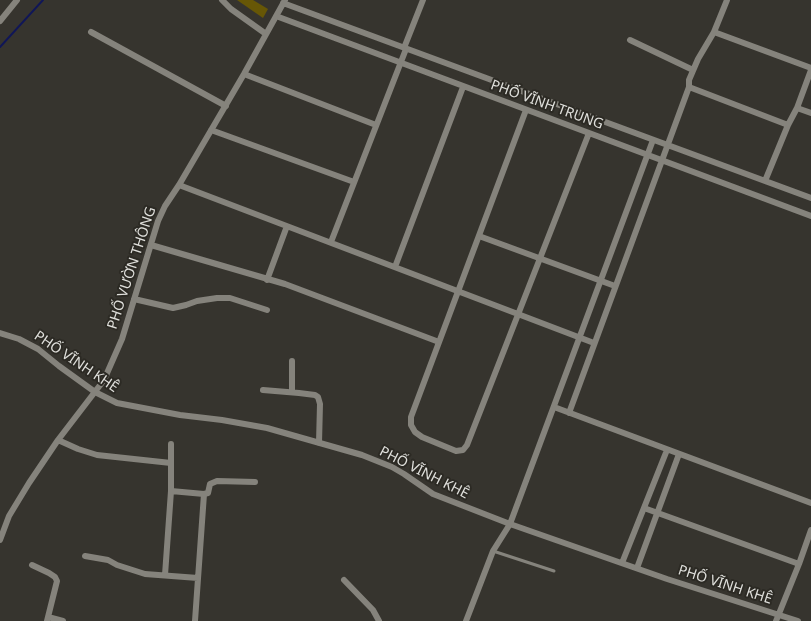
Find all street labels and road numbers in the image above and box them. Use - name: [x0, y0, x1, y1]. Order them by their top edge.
- street label: PHỐ VĨNH TRUNG: [488, 77, 606, 133]
- street label: PHỐ VƯỜN THÔNG: [104, 205, 160, 331]
- street label: PHỐ VĨNH KHÊ: [31, 328, 121, 396]
- street label: PHỐ VĨNH KHÊ: [377, 443, 471, 503]
- street label: PHỐ VĨNH KHÊ: [676, 562, 774, 608]

